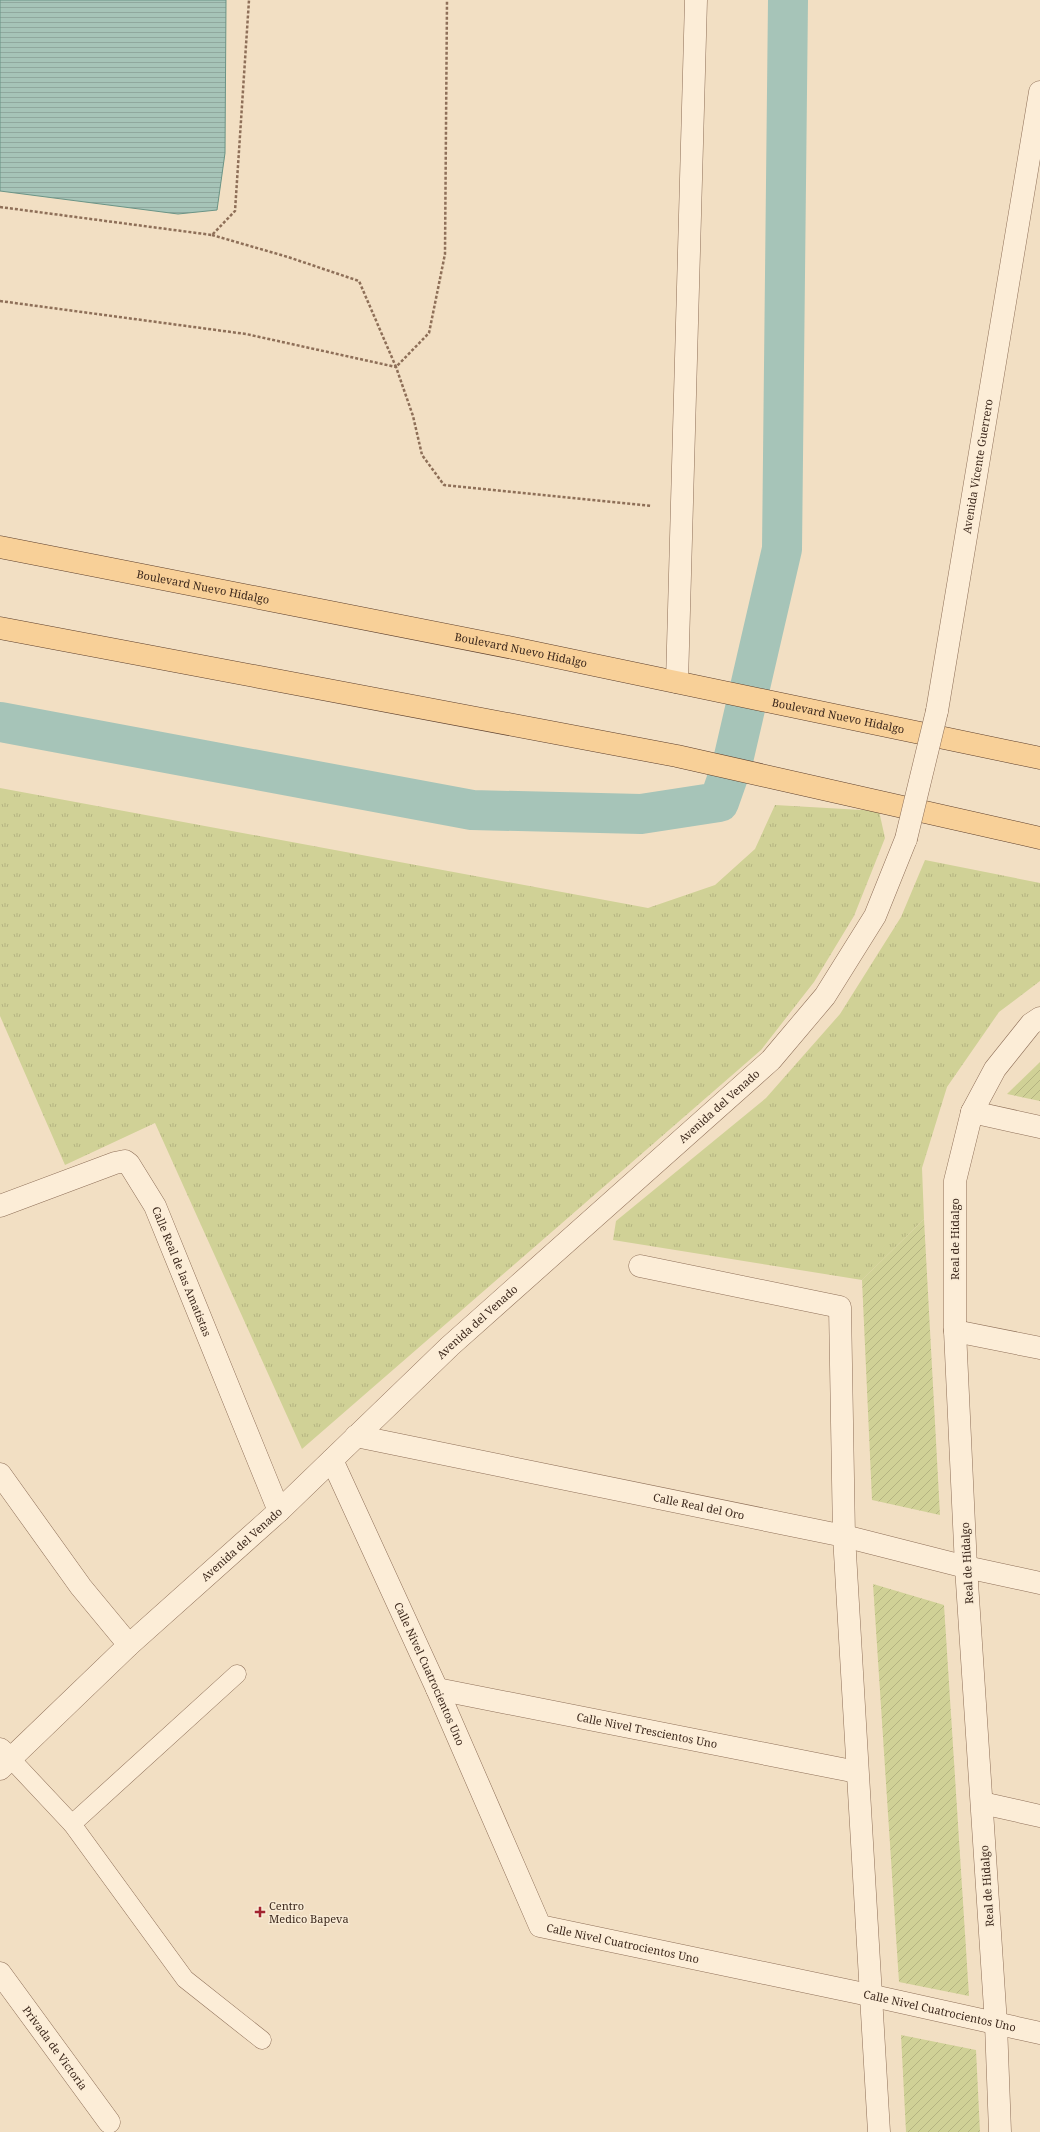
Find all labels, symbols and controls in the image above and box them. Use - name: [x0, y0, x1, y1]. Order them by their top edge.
- street label: Avenida Vicente Guerrero: [959, 398, 996, 535]
- street label: Boulevard Nuevo Hidalgo: [135, 566, 271, 607]
- street label: Boulevard Nuevo Hidalgo: [453, 629, 589, 670]
- street label: Boulevard Nuevo Hidalgo: [771, 694, 906, 737]
- street label: Avenida del Venado: [675, 1066, 762, 1146]
- street label: Real de Hidalgo: [947, 1198, 962, 1280]
- street label: Calle Real de las Amatistas: [149, 1204, 215, 1338]
- street label: Avenida del Venado: [433, 1281, 521, 1362]
- street label: Calle Real del Oro: [652, 1489, 746, 1522]
- street label: Avenida del Venado: [198, 1504, 285, 1584]
- street label: Real de Hidalgo: [957, 1522, 976, 1604]
- street label: Calle Nivel Cuatrocientos Uno: [391, 1599, 469, 1748]
- street label: Calle Nivel Trescientos Uno: [575, 1709, 719, 1751]
- street label: Real de Hidalgo: [976, 1845, 997, 1927]
- place label: Centro Medico Bapeva: [269, 1898, 349, 1926]
- marker: Centro Medico Bapeva: [254, 1906, 266, 1918]
- street label: Calle Nivel Cuatrocientos Uno: [545, 1920, 701, 1966]
- street label: Calle Nivel Cuatrocientos Uno: [862, 1986, 1018, 2034]
- street label: Privada de Victoria: [19, 2003, 91, 2093]

